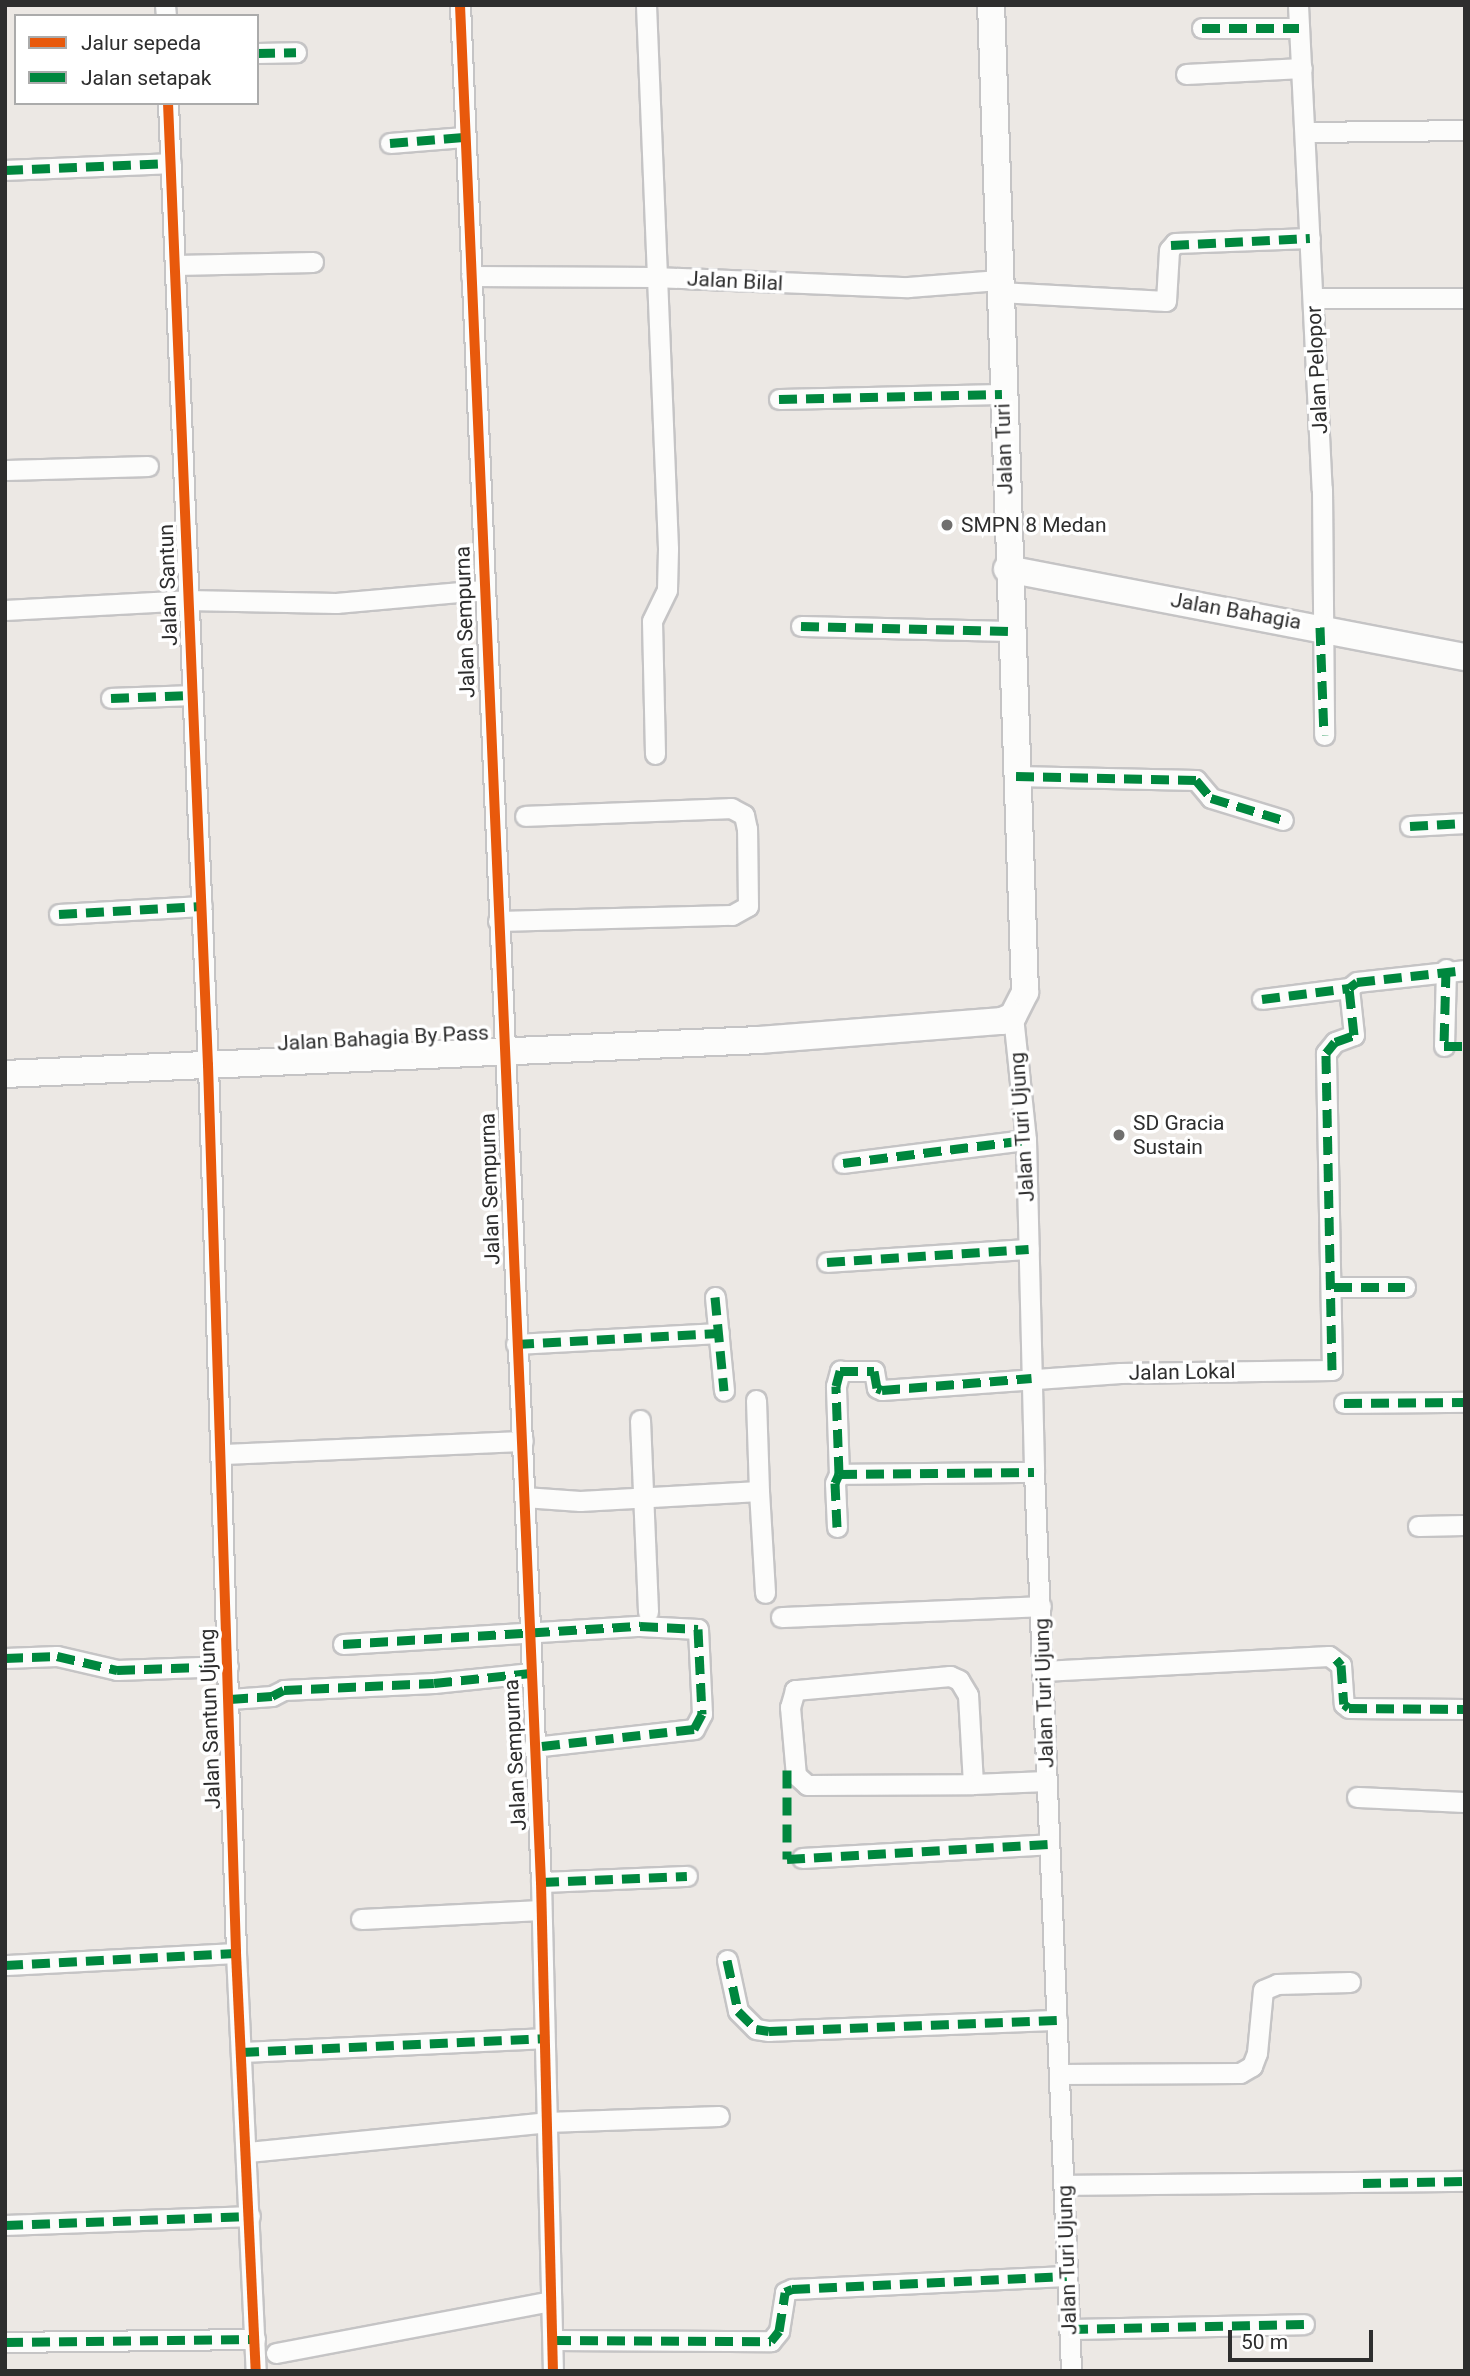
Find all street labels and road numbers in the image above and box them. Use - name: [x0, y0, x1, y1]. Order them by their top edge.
- street label: Jalan Bilal: [686, 266, 784, 296]
- street label: Jalan Pelopor: [1301, 305, 1333, 435]
- street label: Jalan Turi: [990, 403, 1018, 495]
- street label: Jalan Santun: [153, 524, 183, 646]
- street label: Jalan Sempurna: [450, 546, 480, 698]
- street label: Jalan Bahagia: [1169, 587, 1303, 635]
- street label: Jalan Bahagia By Pass: [277, 1020, 489, 1056]
- street label: Jalan Turi Ujung: [1004, 1051, 1040, 1203]
- street label: Jalan Sempurna: [475, 1113, 505, 1265]
- street label: Jalan Lokal: [1128, 1358, 1236, 1386]
- street label: Jalan Turi Ujung: [1029, 1617, 1059, 1769]
- street label: Jalan Santun Ujung: [194, 1628, 226, 1810]
- street label: Jalan Sempurna: [498, 1679, 532, 1831]
- street label: Jalan Turi Ujung: [1052, 2184, 1082, 2336]

